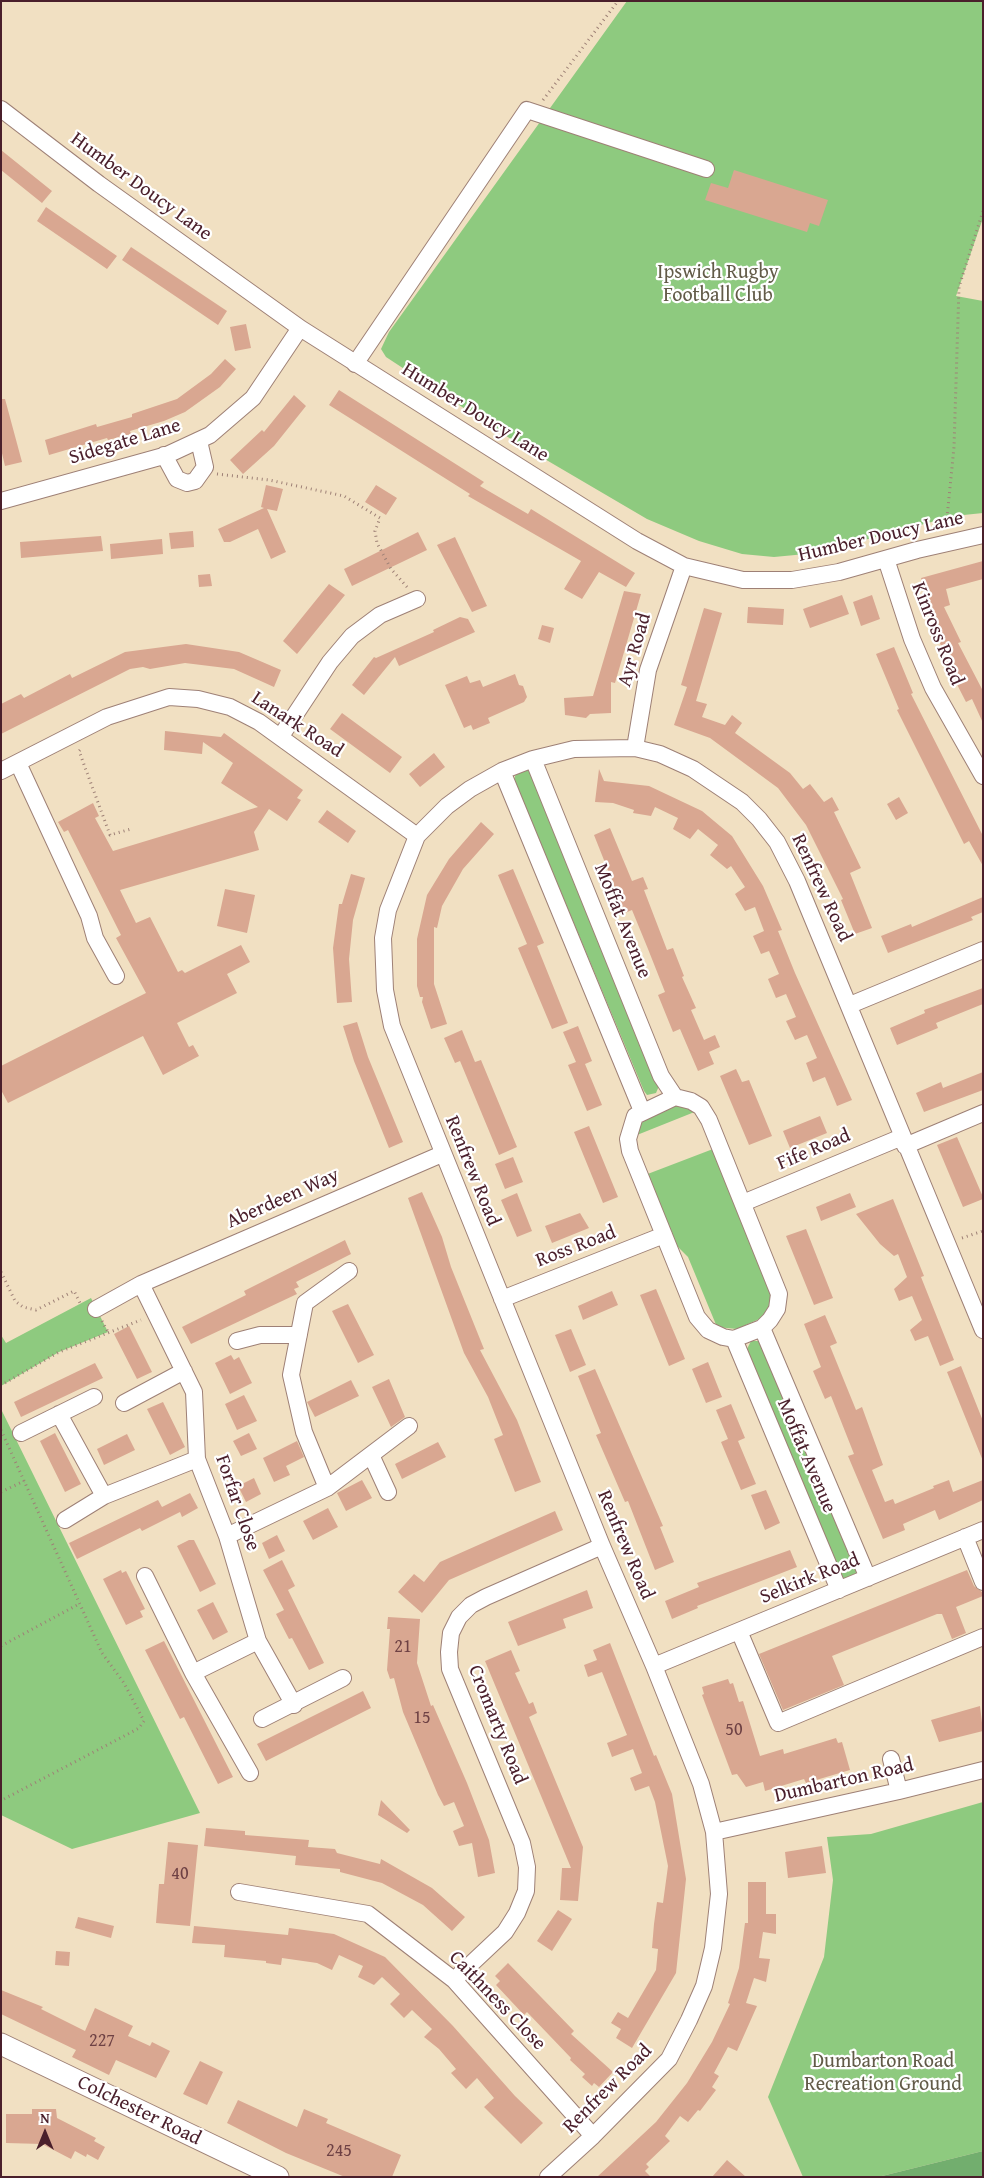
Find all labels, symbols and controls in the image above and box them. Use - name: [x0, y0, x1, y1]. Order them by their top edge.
- street label: Humber Doucy Lane: [66, 128, 216, 246]
- park label: Ipswich Rugby Football Club: [657, 261, 779, 308]
- street label: Humber Doucy Lane: [397, 358, 553, 468]
- street label: Sidegate Lane: [66, 414, 184, 470]
- street label: Humber Doucy Lane: [796, 506, 966, 568]
- street label: Kinross Road: [905, 579, 969, 689]
- street label: Ayr Road: [613, 610, 657, 690]
- street label: Lanark Road: [247, 686, 347, 764]
- street label: Renfrew Road: [786, 830, 856, 946]
- street label: Moffat Avenue: [588, 860, 656, 982]
- street label: Renfrew Road: [439, 1113, 505, 1229]
- street label: Fife Road: [774, 1124, 854, 1176]
- street label: Aberdeen Way: [223, 1164, 343, 1234]
- street label: Ross Road: [533, 1221, 619, 1273]
- street label: Moffat Avenue: [771, 1395, 841, 1517]
- street label: Forfar Close: [209, 1452, 265, 1554]
- street label: Renfrew Road: [591, 1487, 659, 1603]
- street label: Selkirk Road: [757, 1548, 863, 1610]
- house number: 21: [394, 1636, 412, 1658]
- street label: Cromarty Road: [462, 1662, 532, 1788]
- house number: 15: [413, 1707, 431, 1729]
- house number: 50: [725, 1719, 743, 1741]
- street label: Dumbarton Road: [772, 1753, 916, 1809]
- house number: 40: [171, 1863, 189, 1885]
- street label: Caithness Close: [444, 1946, 550, 2056]
- house number: 227: [89, 2030, 115, 2052]
- street label: Renfrew Road: [558, 2039, 658, 2139]
- park label: Dumbarton Road Recreation Ground: [804, 2050, 962, 2097]
- street label: Colchester Road: [73, 2071, 205, 2151]
- north arrow: [20, 2108, 70, 2158]
- text: N: [40, 2108, 50, 2128]
- house number: 245: [326, 2140, 352, 2162]

